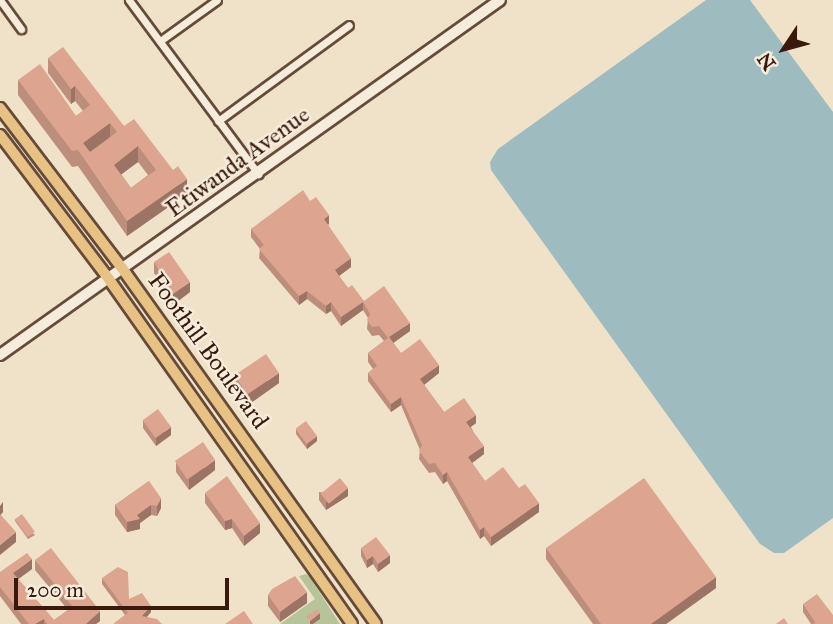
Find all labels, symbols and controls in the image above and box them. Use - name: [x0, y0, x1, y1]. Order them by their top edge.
- north arrow: [749, 14, 819, 84]
- text: N: [753, 48, 781, 75]
- street label: Etiwanda Avenue: [161, 100, 315, 224]
- street label: Foothill Boulevard: [142, 267, 274, 435]
- scale bar: [18, 564, 233, 608]
- text: 200 m: [27, 577, 84, 603]

